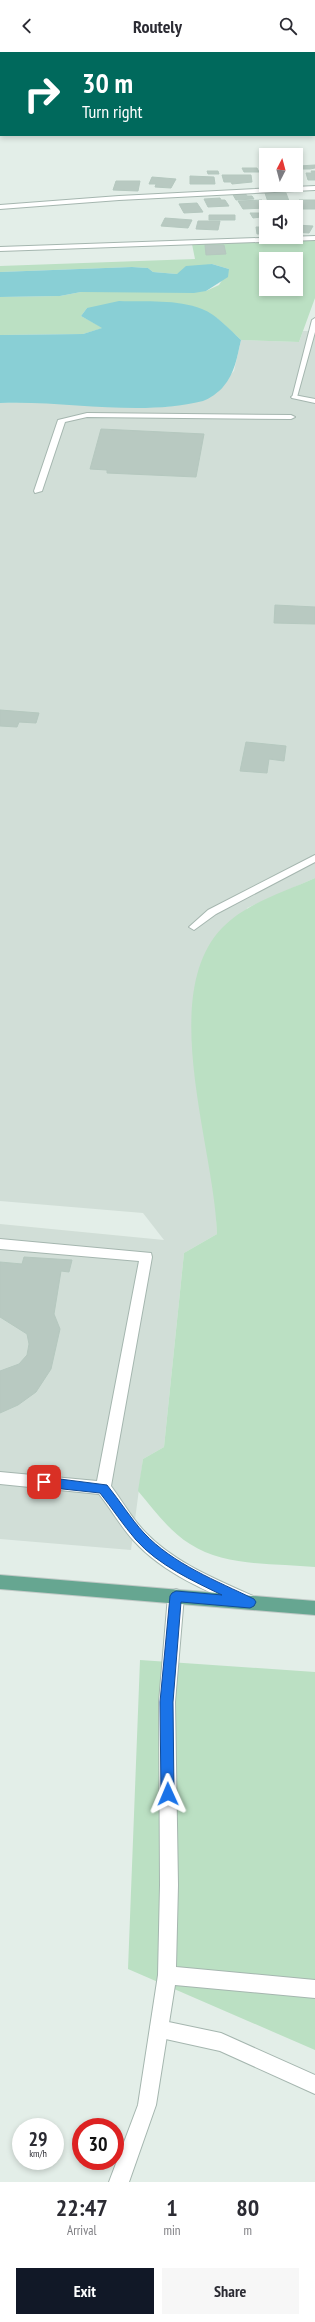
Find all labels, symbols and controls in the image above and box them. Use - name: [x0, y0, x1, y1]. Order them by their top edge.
- icon: back: [16, 15, 38, 37]
- text: Routely: [133, 15, 182, 38]
- icon: search: [277, 15, 299, 37]
- text: 30 m: [82, 64, 133, 101]
- icon: right: [16, 68, 68, 120]
- text: Turn right: [82, 100, 142, 123]
- north arrow: [259, 148, 303, 192]
- map controls: [259, 148, 303, 296]
- button: sound: [259, 200, 303, 244]
- button: search: [259, 252, 303, 296]
- pin: [27, 1465, 61, 1499]
- icon: arrive: [33, 1471, 55, 1493]
- position arrow: [147, 1773, 189, 1815]
- speed limit sign: 30: [72, 2118, 124, 2170]
- text: 29: [28, 2126, 48, 2152]
- text: km/h: [29, 2147, 47, 2160]
- text: 22:47: [56, 2192, 108, 2223]
- text: 1: [166, 2192, 178, 2223]
- text: 80: [236, 2192, 259, 2223]
- text: Arrival: [67, 2222, 96, 2239]
- text: min: [163, 2222, 180, 2239]
- text: m: [244, 2222, 252, 2239]
- button: Exit: [16, 2268, 154, 2314]
- button: Share: [162, 2268, 299, 2314]

